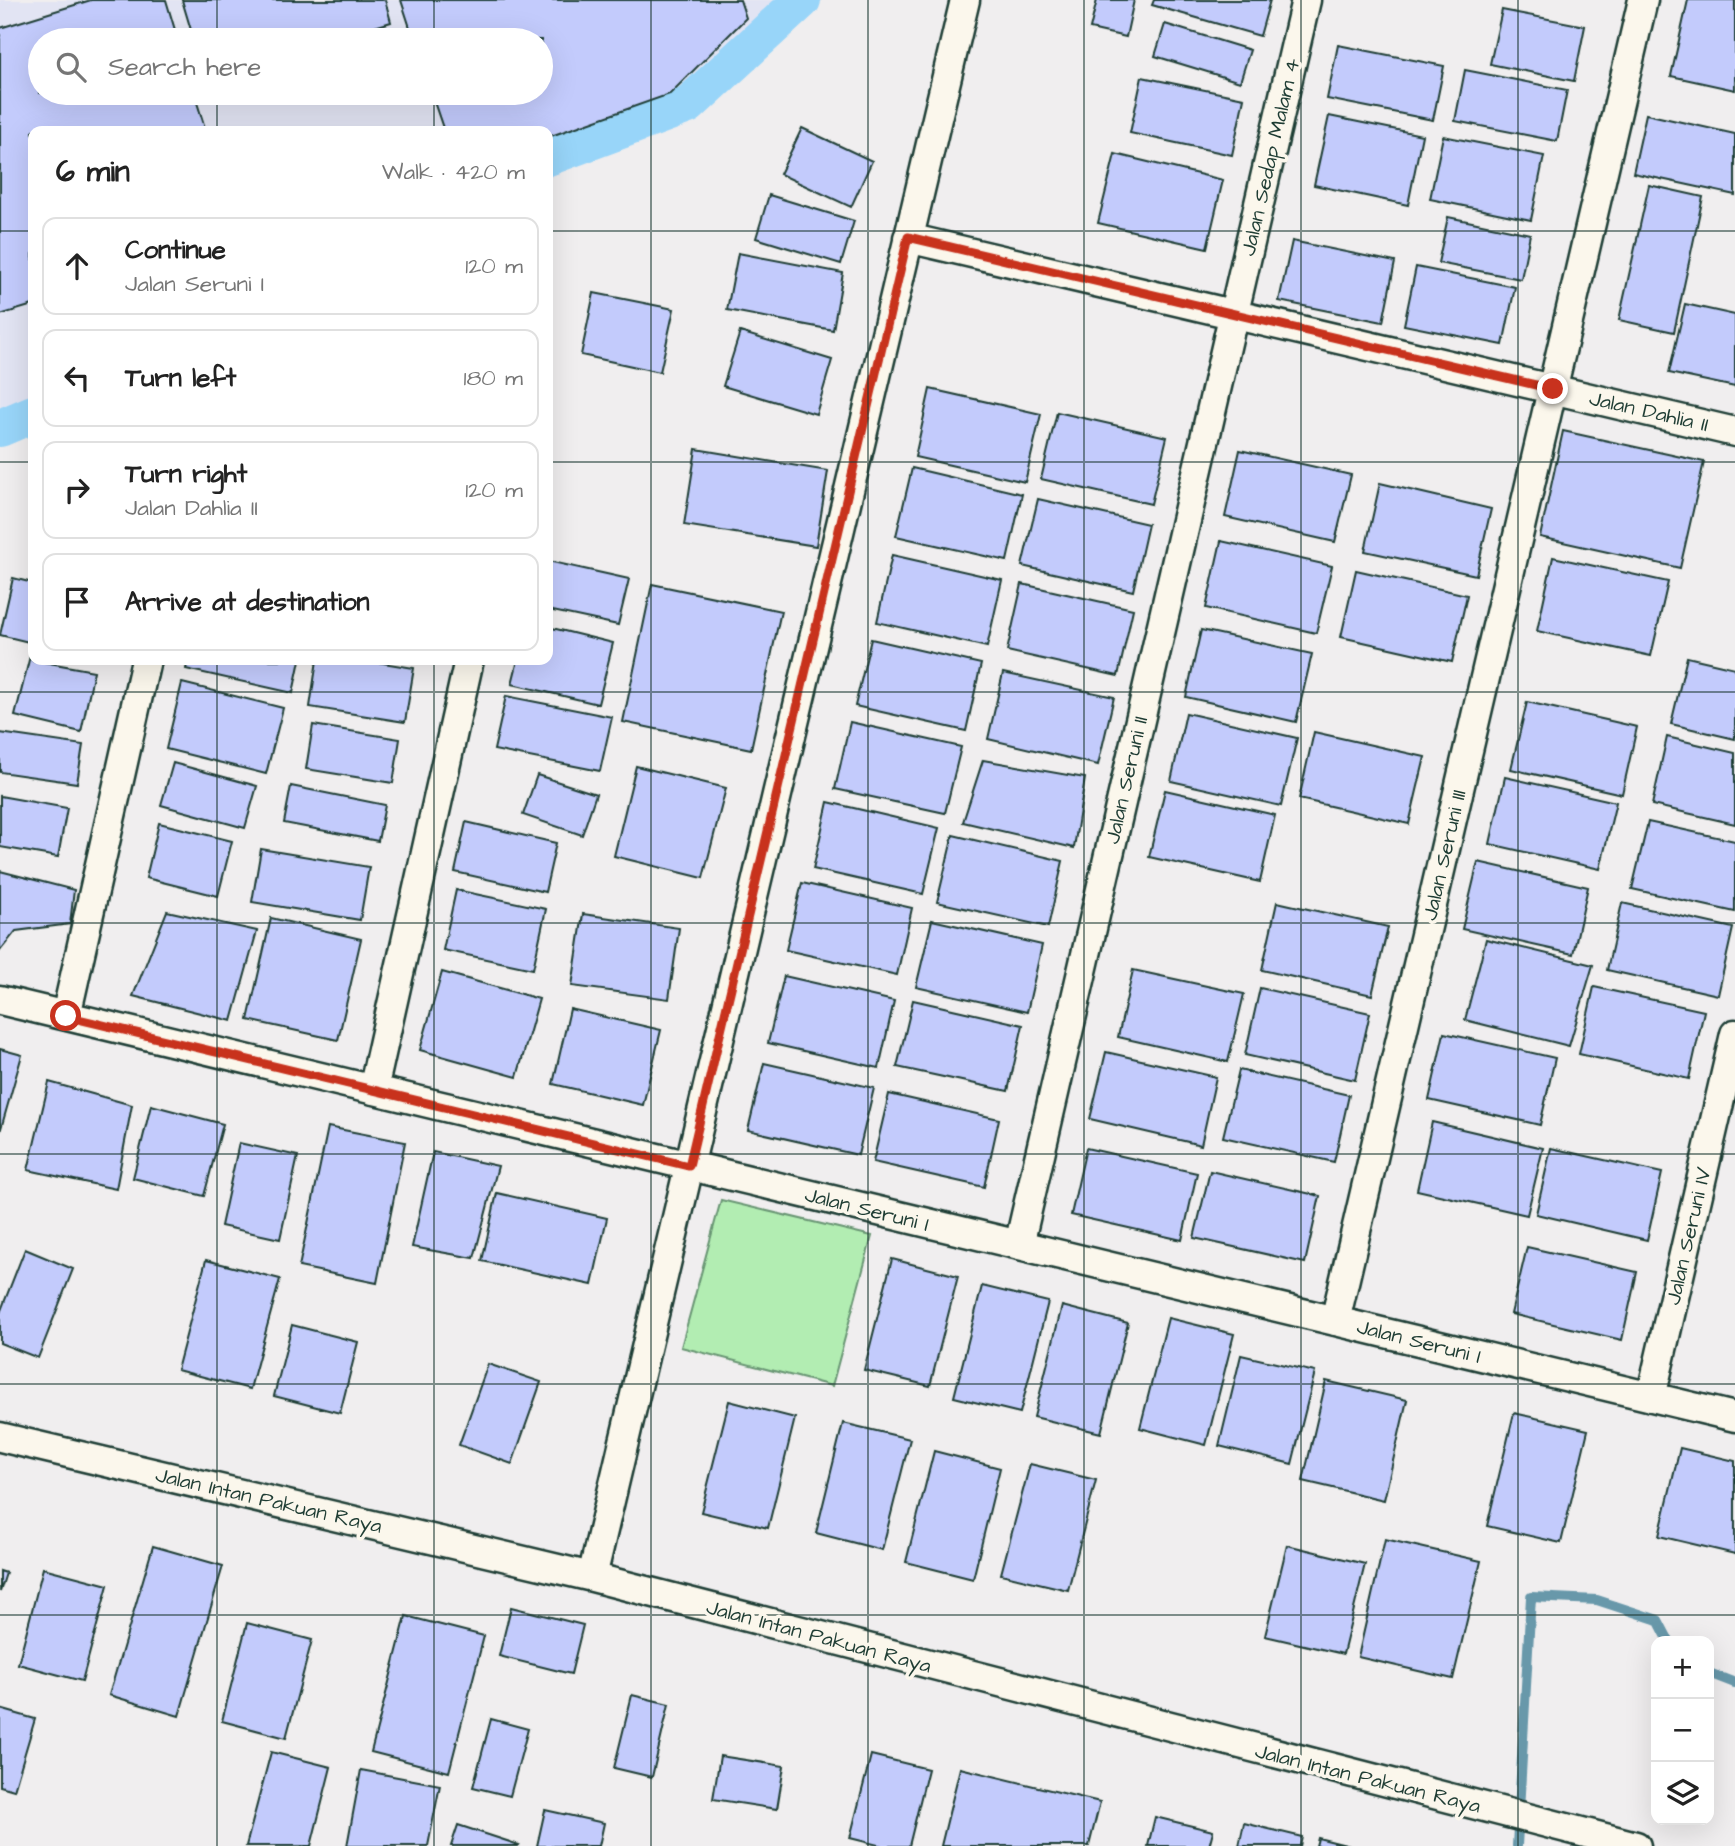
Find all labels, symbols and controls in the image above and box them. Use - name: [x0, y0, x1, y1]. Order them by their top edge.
- search box: [28, 28, 553, 105]
- icon: search: [52, 48, 90, 86]
- text: Search here: [108, 49, 261, 85]
- street label: Jalan Sedap Malam 4: [1234, 55, 1308, 259]
- text: 6 min: [56, 151, 130, 193]
- text: Walk · 420 m: [382, 156, 525, 188]
- text: Continue: [125, 232, 226, 268]
- icon: ahead: [58, 247, 96, 285]
- text: 120 m: [465, 250, 523, 282]
- text: Jalan Seruni I: [125, 268, 264, 300]
- icon: left: [58, 359, 96, 397]
- text: Turn left: [125, 360, 236, 396]
- text: 180 m: [464, 362, 523, 394]
- route end: [1537, 373, 1568, 404]
- street label: Jalan Dahlia II: [1587, 384, 1711, 439]
- text: Turn right: [125, 456, 247, 492]
- icon: right: [58, 471, 96, 509]
- text: 120 m: [465, 474, 523, 506]
- text: Jalan Dahlia II: [125, 492, 258, 524]
- icon: arrive: [58, 583, 96, 621]
- text: Arrive at destination: [125, 584, 370, 620]
- street label: Jalan Seruni II: [1098, 713, 1155, 847]
- street label: Jalan Seruni III: [1415, 787, 1474, 923]
- route start: [50, 1000, 81, 1031]
- street label: Jalan Seruni IV: [1659, 1165, 1718, 1308]
- street label: Jalan Seruni I: [802, 1180, 932, 1239]
- street label: Jalan Seruni I: [1354, 1312, 1484, 1371]
- street label: Jalan Intan Pakuan Raya: [152, 1460, 385, 1543]
- street label: Jalan Intan Pakuan Raya: [703, 1593, 935, 1682]
- map controls: [1651, 1636, 1714, 1825]
- button: +: [1651, 1636, 1714, 1699]
- button: −: [1651, 1699, 1714, 1762]
- street label: Jalan Intan Pakuan Raya: [1252, 1736, 1484, 1823]
- button: layers: [1651, 1762, 1714, 1825]

